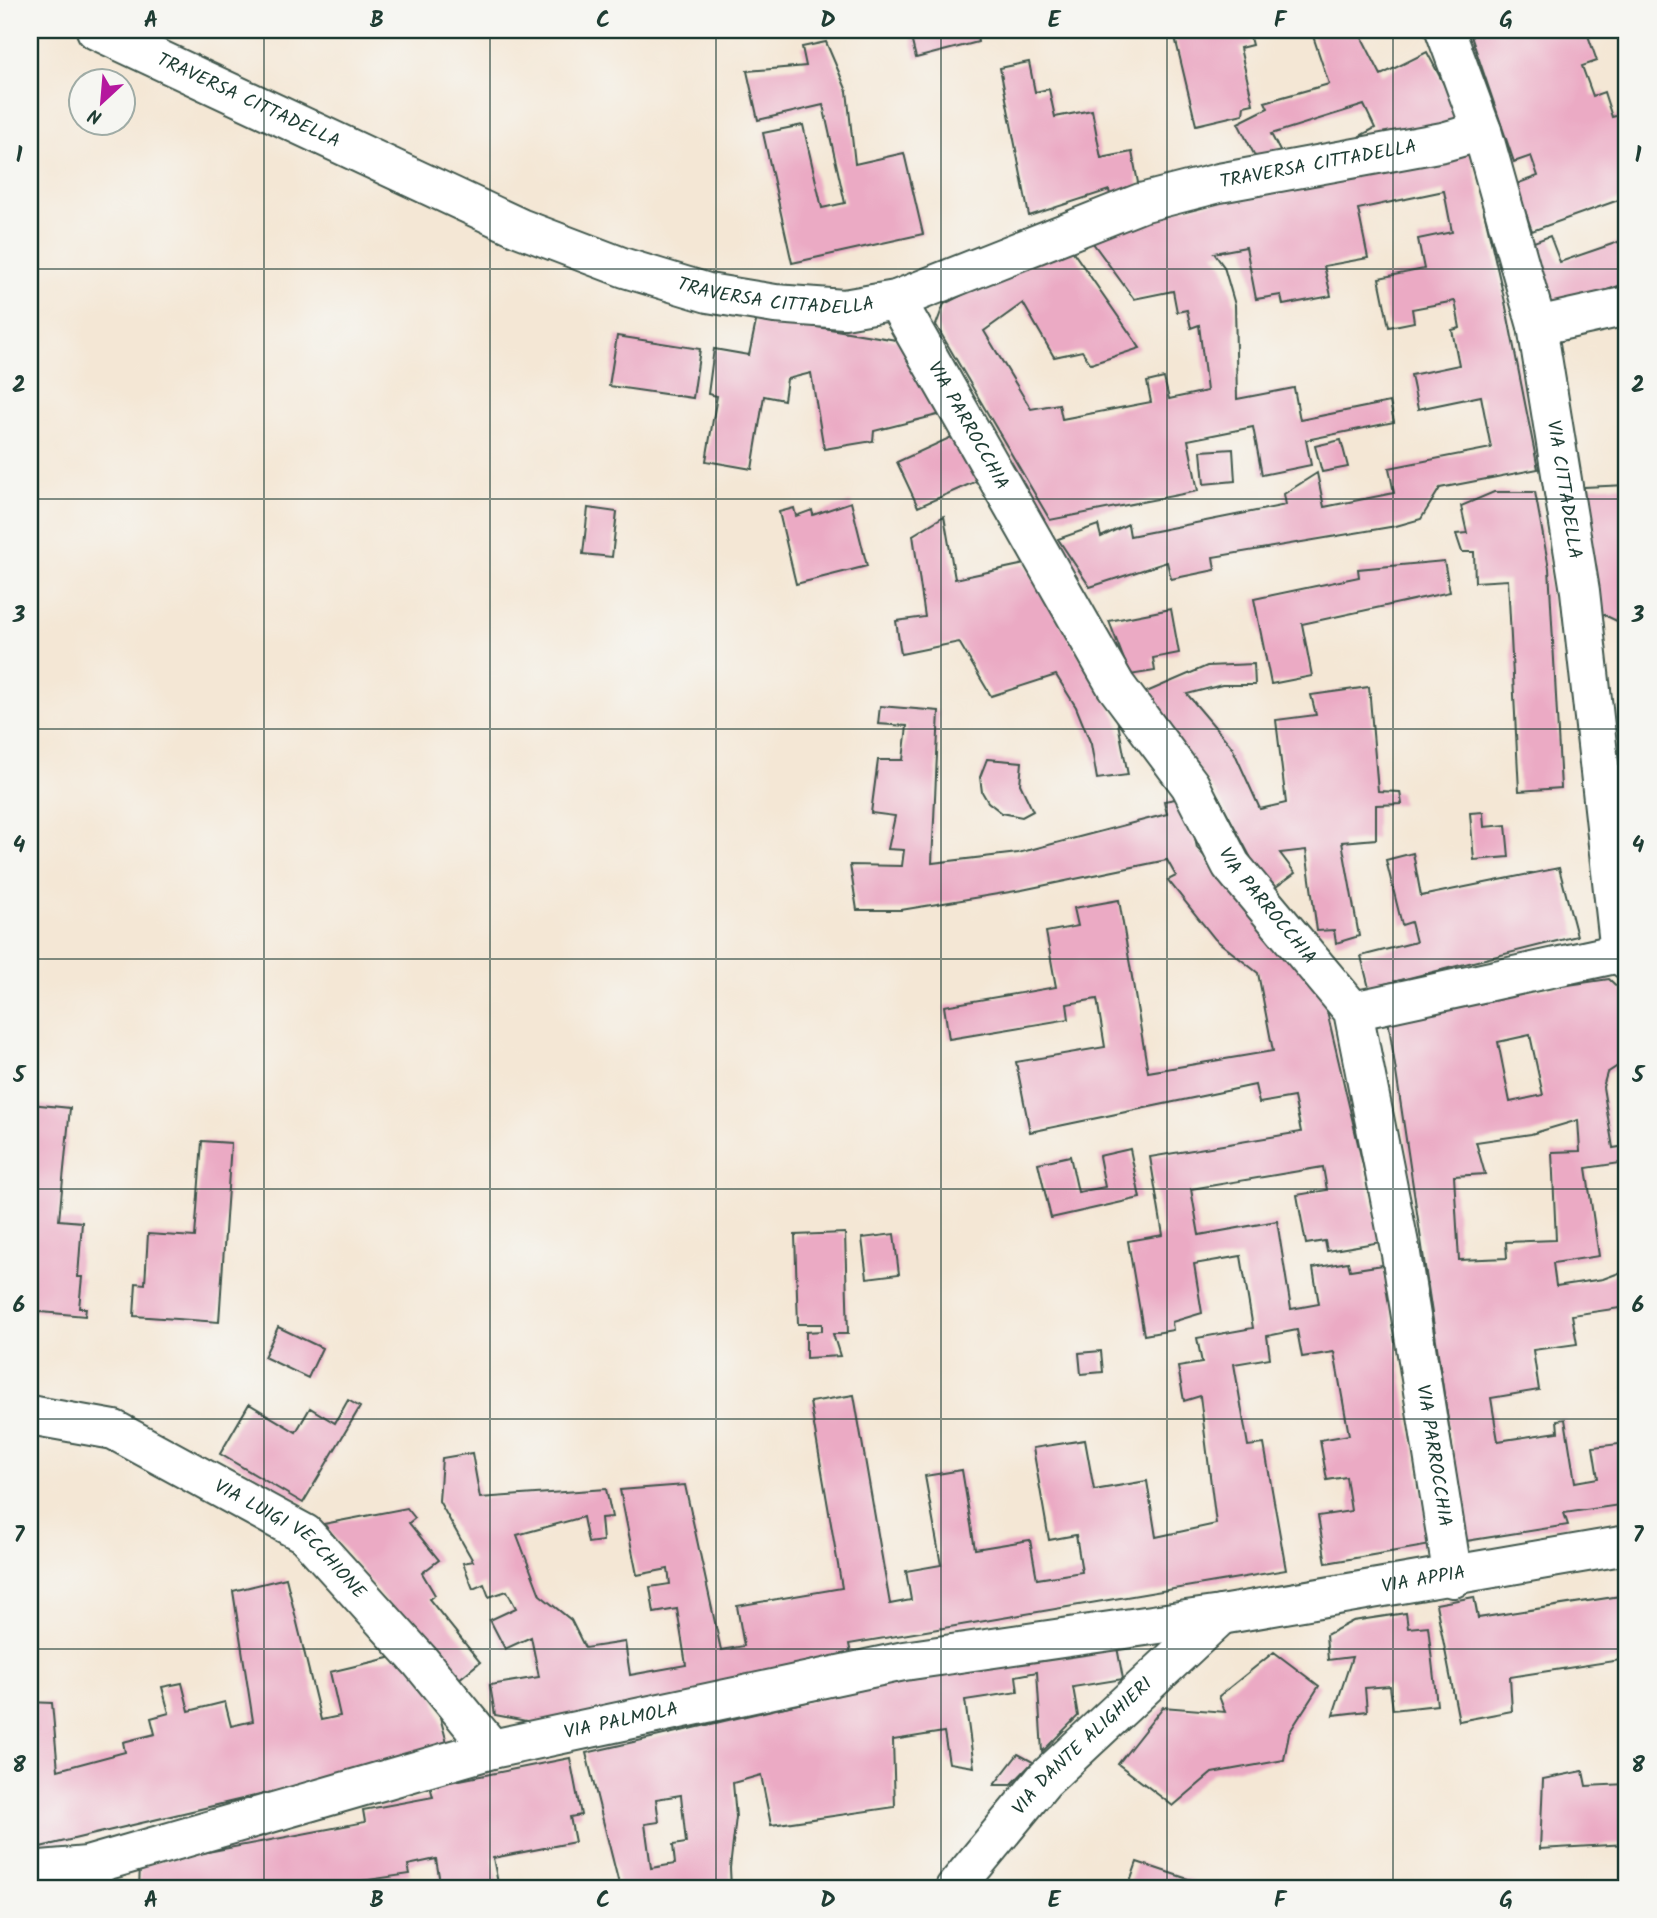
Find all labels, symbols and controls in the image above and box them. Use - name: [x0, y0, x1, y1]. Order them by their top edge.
- text: A: [144, 3, 158, 39]
- text: B: [370, 3, 384, 39]
- text: C: [596, 3, 610, 39]
- text: D: [820, 3, 836, 39]
- text: E: [1048, 3, 1062, 39]
- text: F: [1274, 3, 1288, 39]
- text: G: [1499, 3, 1513, 39]
- street label: TRAVERSA CITTADELLA: [152, 45, 345, 157]
- north arrow: [66, 66, 136, 136]
- text: N: [83, 99, 107, 132]
- street label: TRAVERSA CITTADELLA: [1218, 132, 1419, 197]
- text: 1: [16, 138, 23, 174]
- text: 1: [1635, 138, 1642, 174]
- street label: TRAVERSA CITTADELLA: [673, 270, 877, 324]
- street label: VIA PARROCCHIA: [919, 356, 1016, 496]
- text: 2: [12, 368, 26, 404]
- text: 2: [1631, 368, 1645, 404]
- street label: VIA CITTADELLA: [1538, 418, 1590, 561]
- text: 3: [12, 598, 26, 634]
- text: 3: [1631, 598, 1645, 634]
- text: 4: [13, 828, 26, 864]
- text: 4: [1632, 828, 1645, 864]
- street label: VIA PARROCCHIA: [1210, 842, 1323, 971]
- text: 5: [12, 1058, 27, 1094]
- text: 5: [1631, 1058, 1646, 1094]
- text: 6: [13, 1288, 25, 1324]
- text: 6: [1632, 1288, 1644, 1324]
- street label: VIA PARROCCHIA: [1407, 1382, 1460, 1529]
- street label: VIA LUIGI VECCHIONE: [208, 1472, 373, 1607]
- text: 7: [14, 1518, 26, 1554]
- text: 7: [1633, 1518, 1645, 1554]
- street label: VIA APPIA: [1379, 1558, 1468, 1602]
- street label: VIA DANTE ALIGHIERI: [1005, 1670, 1160, 1822]
- street label: VIA PALMOLA: [561, 1695, 681, 1748]
- text: 8: [12, 1748, 26, 1784]
- text: 8: [1631, 1748, 1645, 1784]
- text: A: [144, 1883, 158, 1918]
- text: B: [370, 1883, 384, 1918]
- text: C: [596, 1883, 610, 1918]
- text: D: [820, 1883, 836, 1918]
- text: E: [1048, 1883, 1062, 1918]
- text: F: [1274, 1883, 1288, 1918]
- text: G: [1499, 1883, 1513, 1918]

